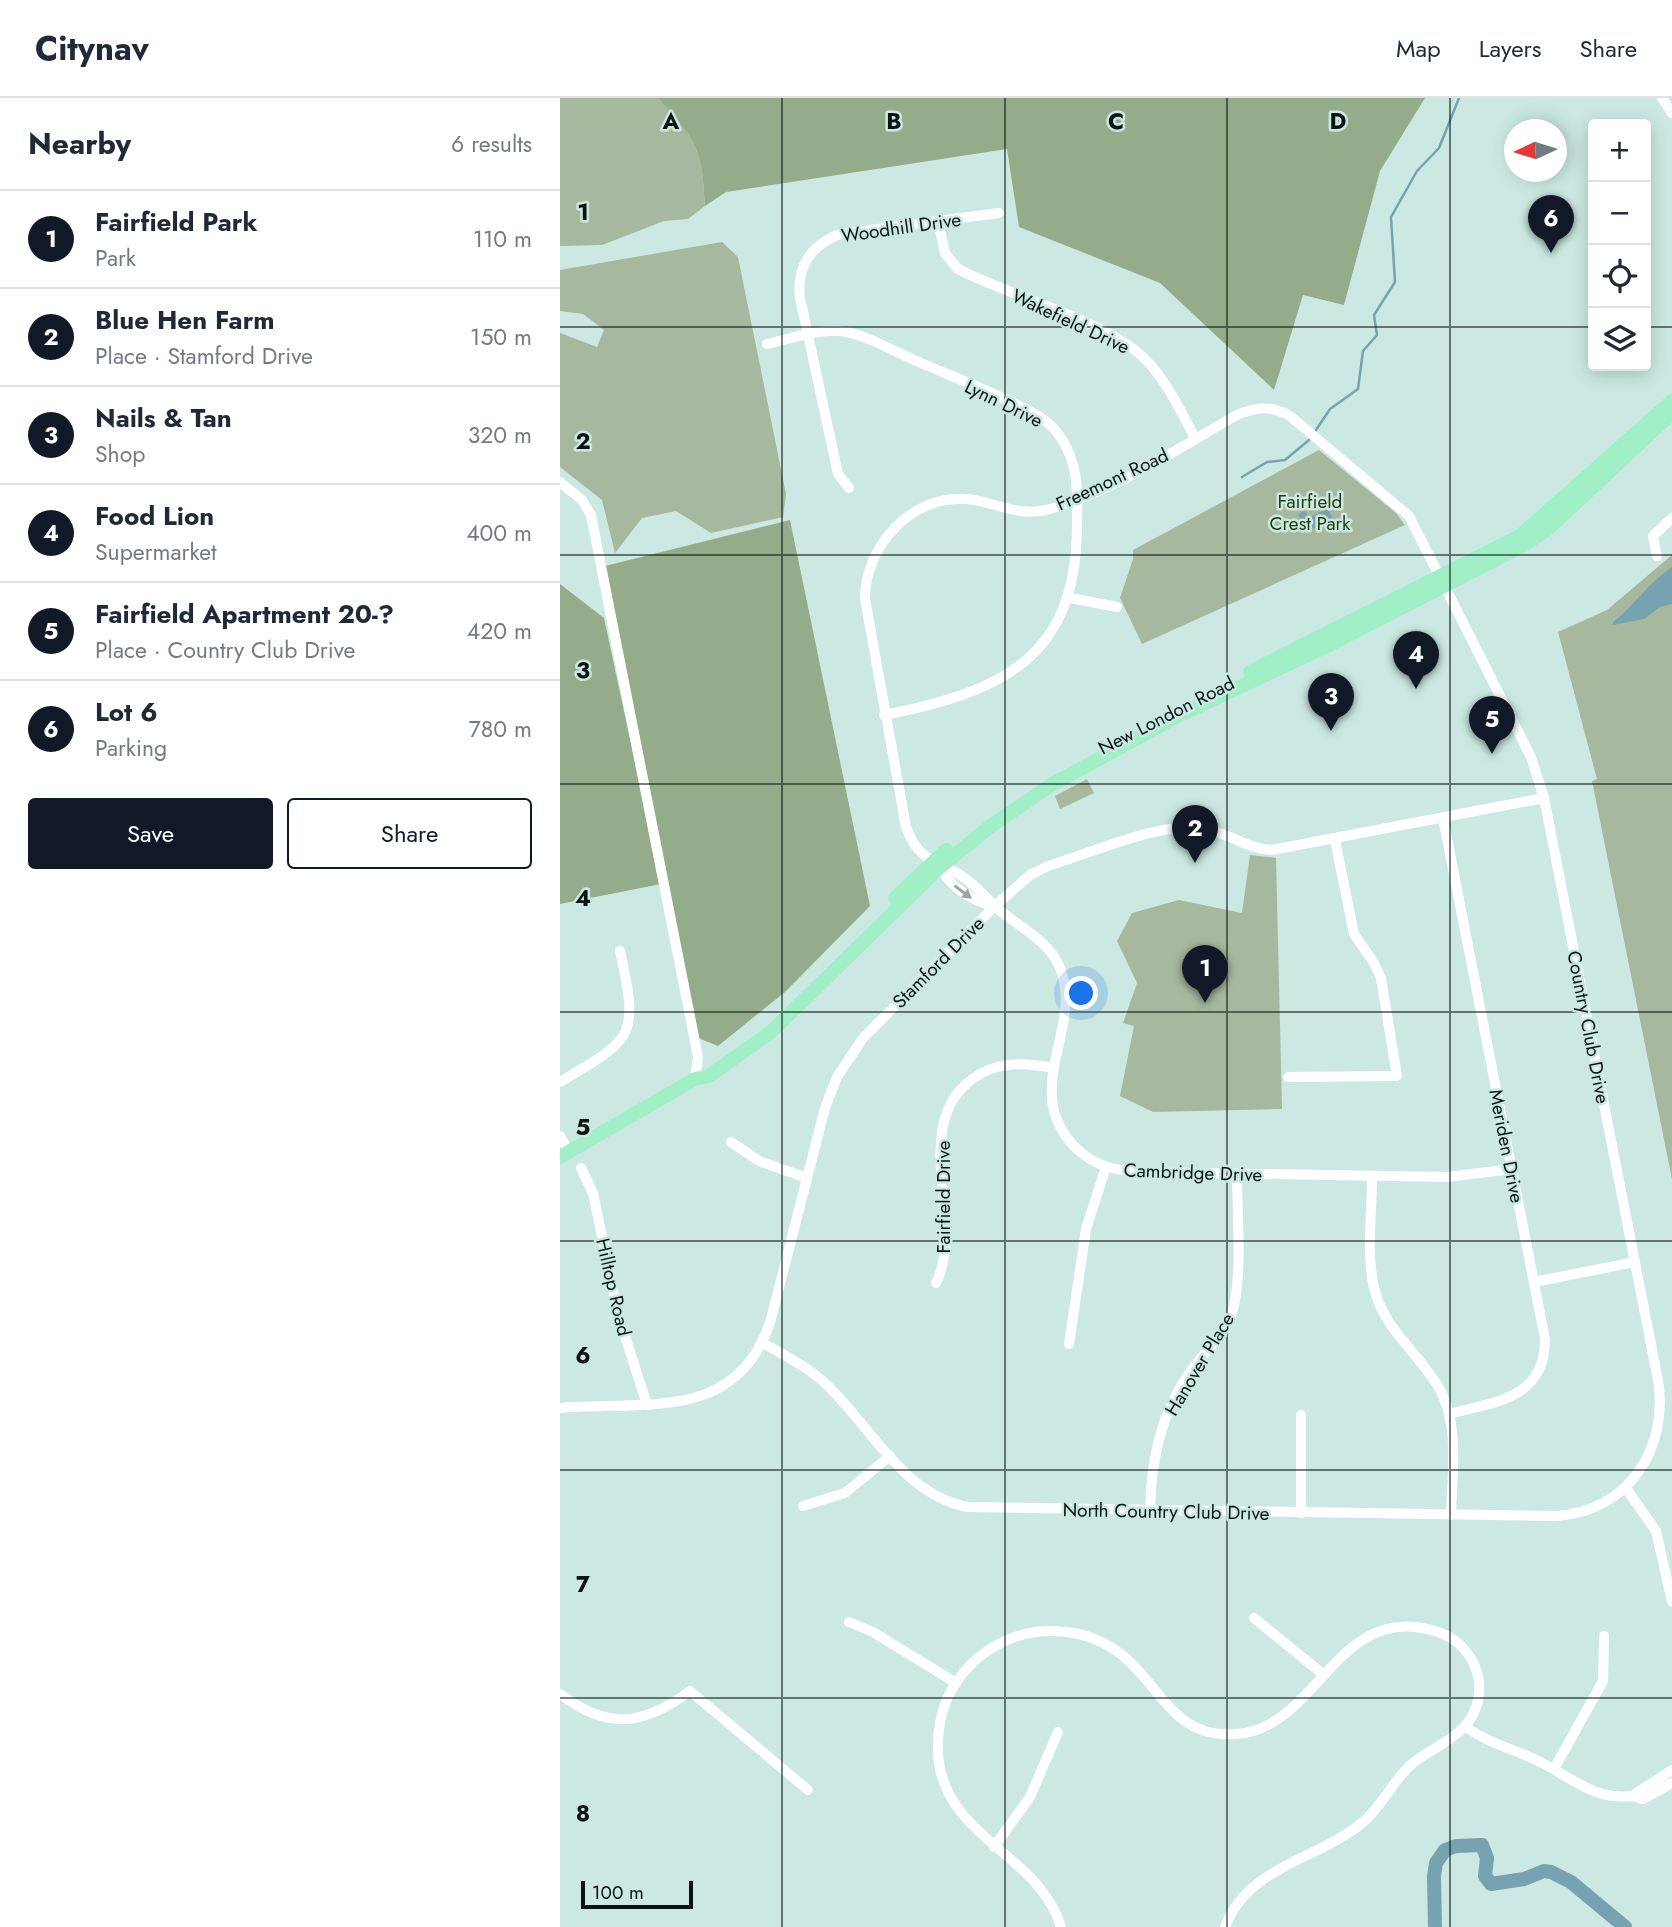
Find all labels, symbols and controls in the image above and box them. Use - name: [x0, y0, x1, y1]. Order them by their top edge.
- text: Citynav: [35, 25, 149, 72]
- text: Map: [1396, 31, 1441, 66]
- text: Layers: [1479, 31, 1541, 66]
- text: Share: [1579, 31, 1637, 66]
- text: A: [662, 104, 680, 138]
- text: B: [886, 104, 902, 138]
- text: C: [1108, 104, 1124, 138]
- text: D: [1330, 104, 1347, 138]
- north arrow: [1504, 119, 1567, 182]
- map controls: [1588, 119, 1651, 371]
- button: +: [1588, 119, 1651, 182]
- text: Nearby: [28, 122, 131, 165]
- text: 6 results: [451, 127, 532, 161]
- button: −: [1588, 182, 1651, 245]
- text: 1: [577, 195, 589, 229]
- pin: 6: [1528, 195, 1574, 253]
- text: Fairfield Park: [95, 203, 257, 241]
- street label: Woodhill Drive: [840, 206, 963, 249]
- text: 1: [45, 222, 57, 256]
- text: 110 m: [473, 222, 532, 256]
- text: Park: [95, 241, 136, 275]
- button: locate: [1588, 245, 1651, 308]
- street label: Wakefield Drive: [1007, 282, 1134, 361]
- text: Blue Hen Farm: [95, 301, 275, 339]
- button: layers: [1588, 308, 1651, 371]
- text: 2: [43, 320, 59, 354]
- text: 150 m: [470, 320, 532, 354]
- text: Place · Stamford Drive: [95, 339, 313, 373]
- street label: Lynn Drive: [960, 373, 1048, 434]
- text: Nails & Tan: [95, 399, 232, 437]
- text: 3: [44, 418, 58, 452]
- text: 320 m: [468, 418, 532, 452]
- text: 2: [575, 424, 591, 458]
- text: Shop: [95, 437, 145, 471]
- street label: Freemont Road: [1052, 442, 1173, 517]
- park label: Fairfield Crest Park: [1270, 488, 1351, 537]
- text: Food Lion: [95, 497, 214, 535]
- text: 4: [43, 516, 59, 550]
- text: 400 m: [466, 516, 532, 550]
- text: Supermarket: [95, 535, 217, 569]
- text: Fairfield Apartment 20-?: [95, 595, 394, 633]
- text: 5: [44, 614, 58, 648]
- text: 420 m: [467, 614, 532, 648]
- pin: 4: [1393, 631, 1439, 689]
- text: Place · Country Club Drive: [95, 633, 355, 667]
- text: 3: [576, 653, 590, 687]
- street label: New London Road: [1093, 669, 1239, 761]
- pin: 3: [1308, 673, 1354, 731]
- text: Lot 6: [95, 693, 158, 731]
- pin: 5: [1469, 696, 1515, 754]
- text: 6: [43, 712, 59, 746]
- text: 780 m: [469, 712, 532, 746]
- text: Parking: [95, 731, 167, 765]
- button: Save: [28, 798, 273, 869]
- button: Share: [287, 798, 532, 869]
- pin: 2: [1172, 805, 1218, 863]
- text: 4: [575, 881, 591, 915]
- one-way arrow: [954, 885, 972, 899]
- street label: Stamford Drive: [886, 910, 990, 1014]
- pin: 1: [1182, 945, 1228, 1003]
- street label: Country Club Drive: [1560, 948, 1617, 1106]
- your location: [1064, 976, 1098, 1010]
- street label: Meriden Drive: [1482, 1087, 1531, 1205]
- text: 5: [576, 1110, 590, 1144]
- street label: Fairfield Drive: [930, 1140, 957, 1253]
- street label: Cambridge Drive: [1123, 1157, 1263, 1188]
- street label: Hilltop Road: [589, 1235, 638, 1339]
- street label: Hanover Place: [1158, 1308, 1241, 1421]
- text: 6: [575, 1338, 591, 1372]
- street label: North Country Club Drive: [1062, 1496, 1270, 1527]
- text: 7: [576, 1567, 590, 1601]
- text: 8: [576, 1796, 590, 1830]
- scale bar: [581, 1878, 693, 1910]
- text: 100 m: [592, 1879, 644, 1906]

